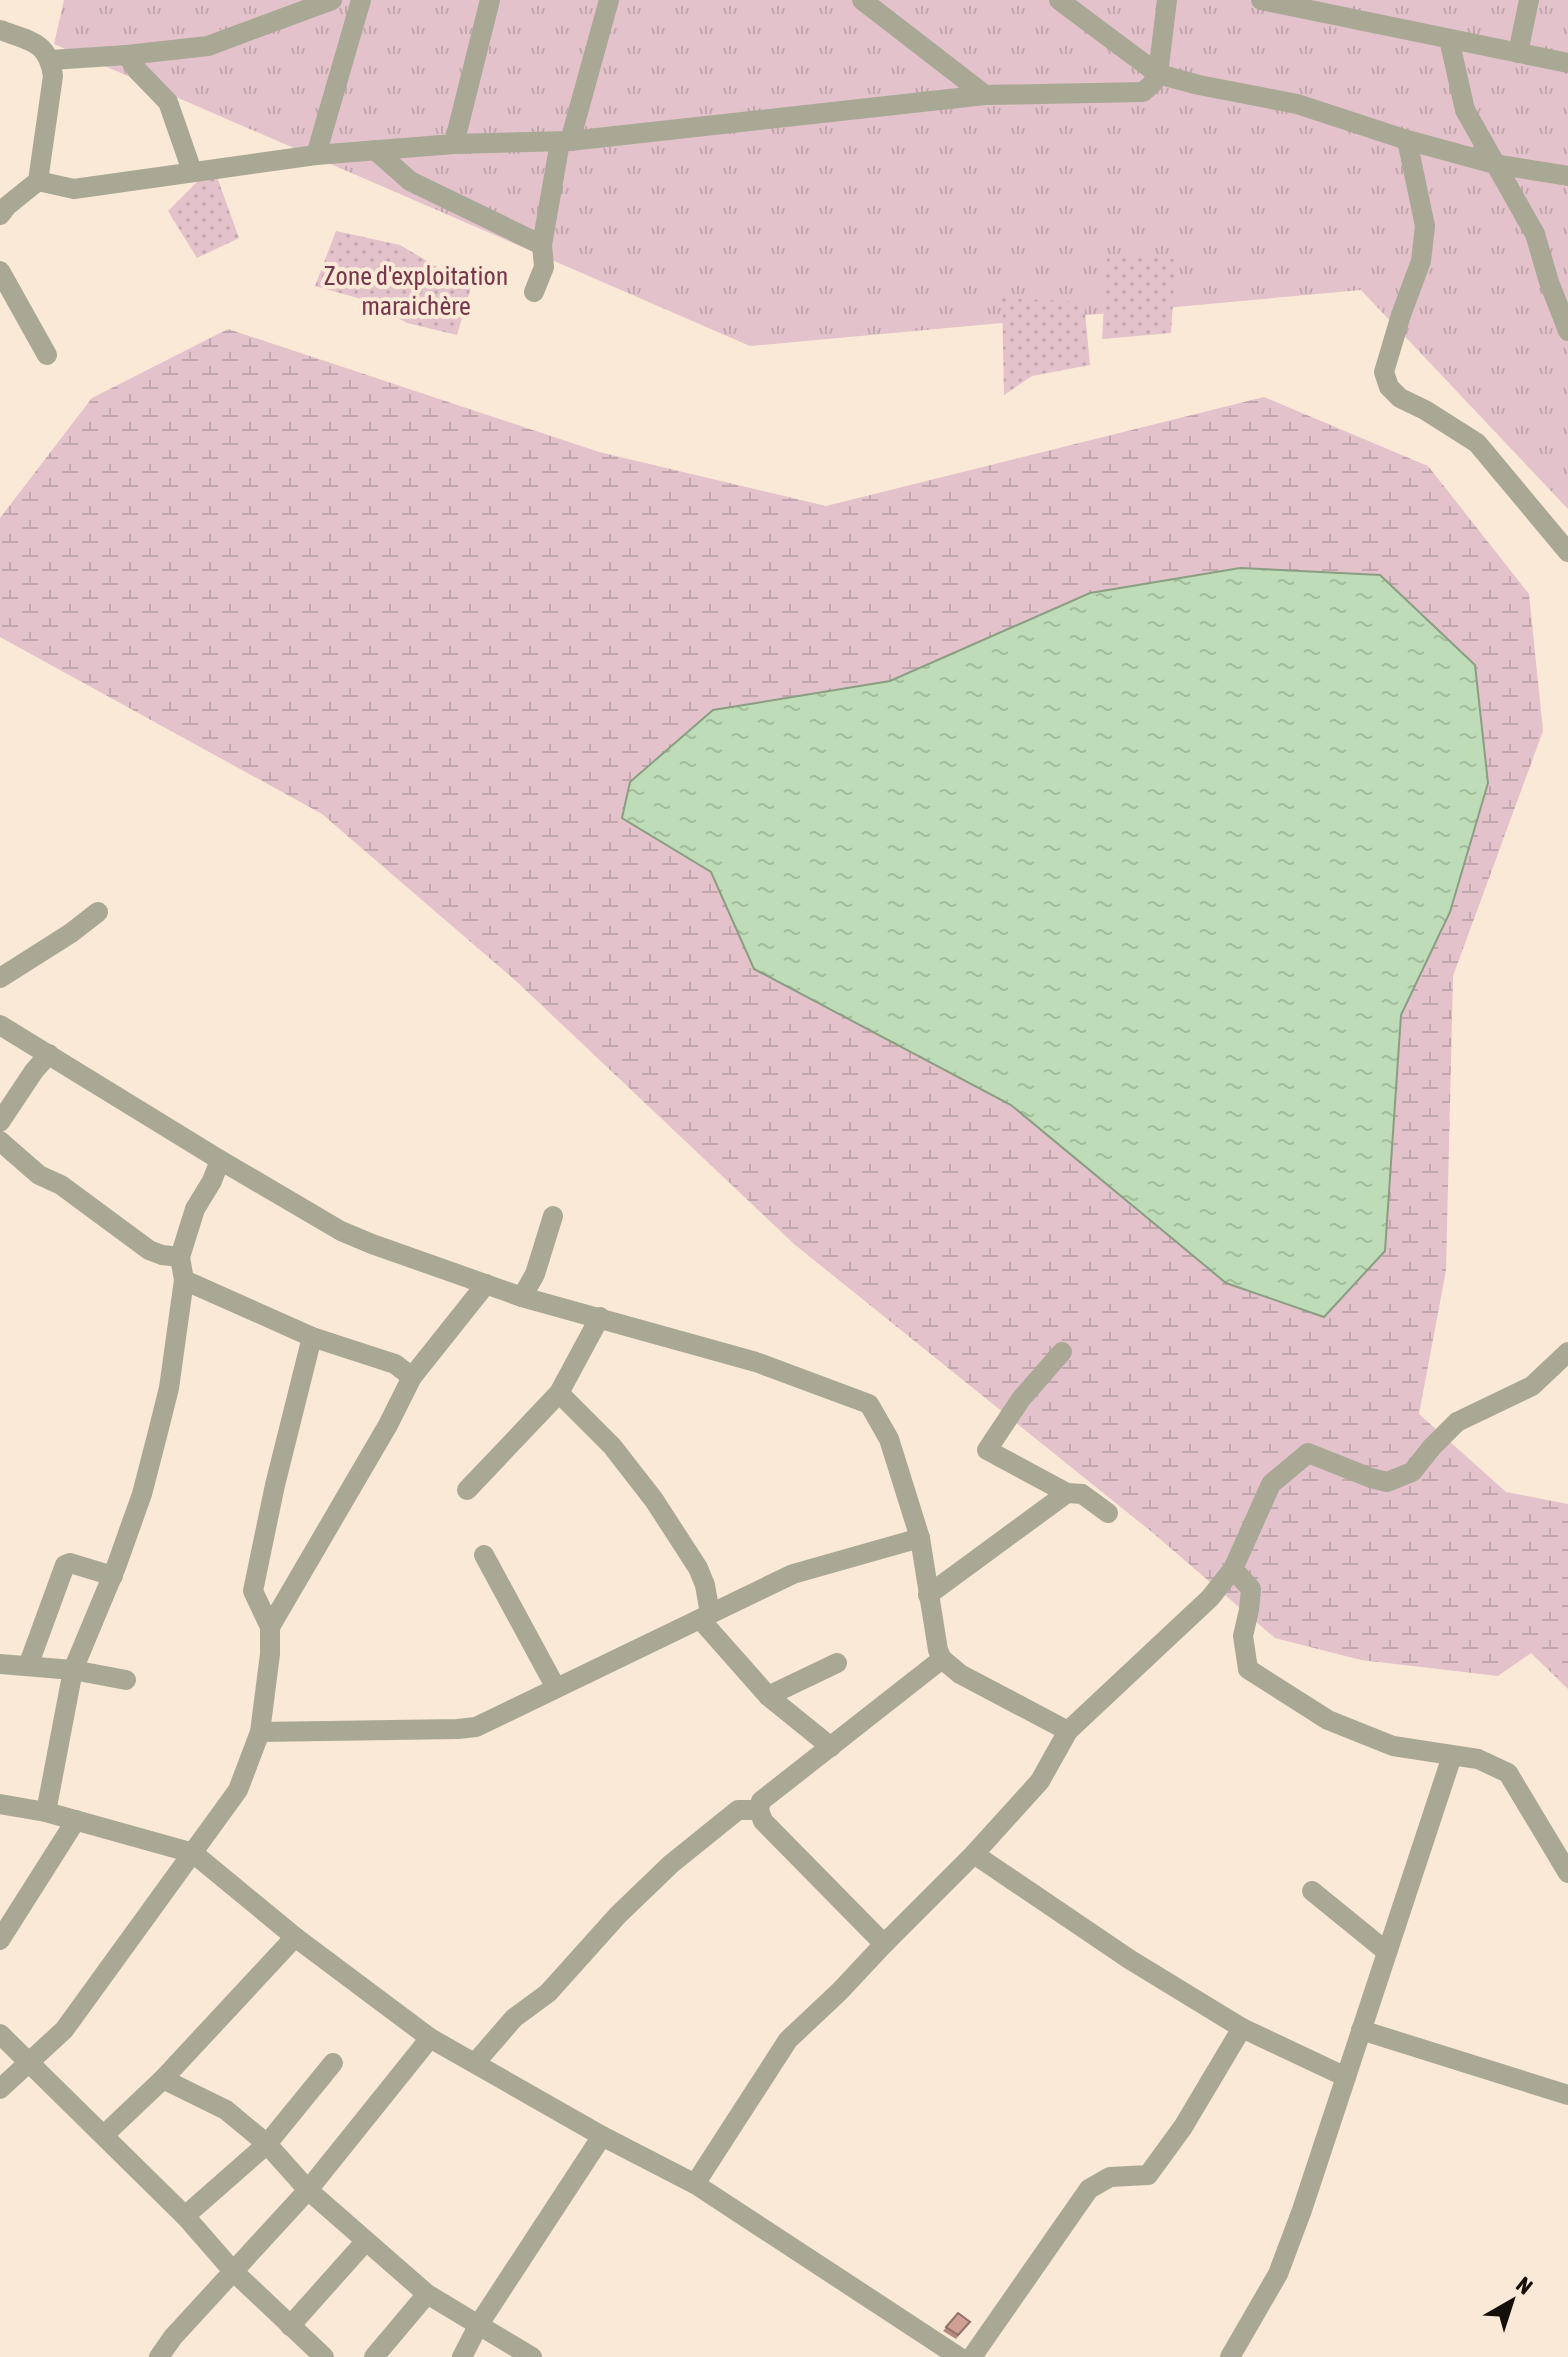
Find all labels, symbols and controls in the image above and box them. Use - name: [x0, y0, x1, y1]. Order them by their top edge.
- park label: Zone d'exploitation maraichère: [324, 261, 508, 321]
- north arrow: [1472, 2261, 1552, 2341]
- text: N: [1511, 2271, 1538, 2300]

